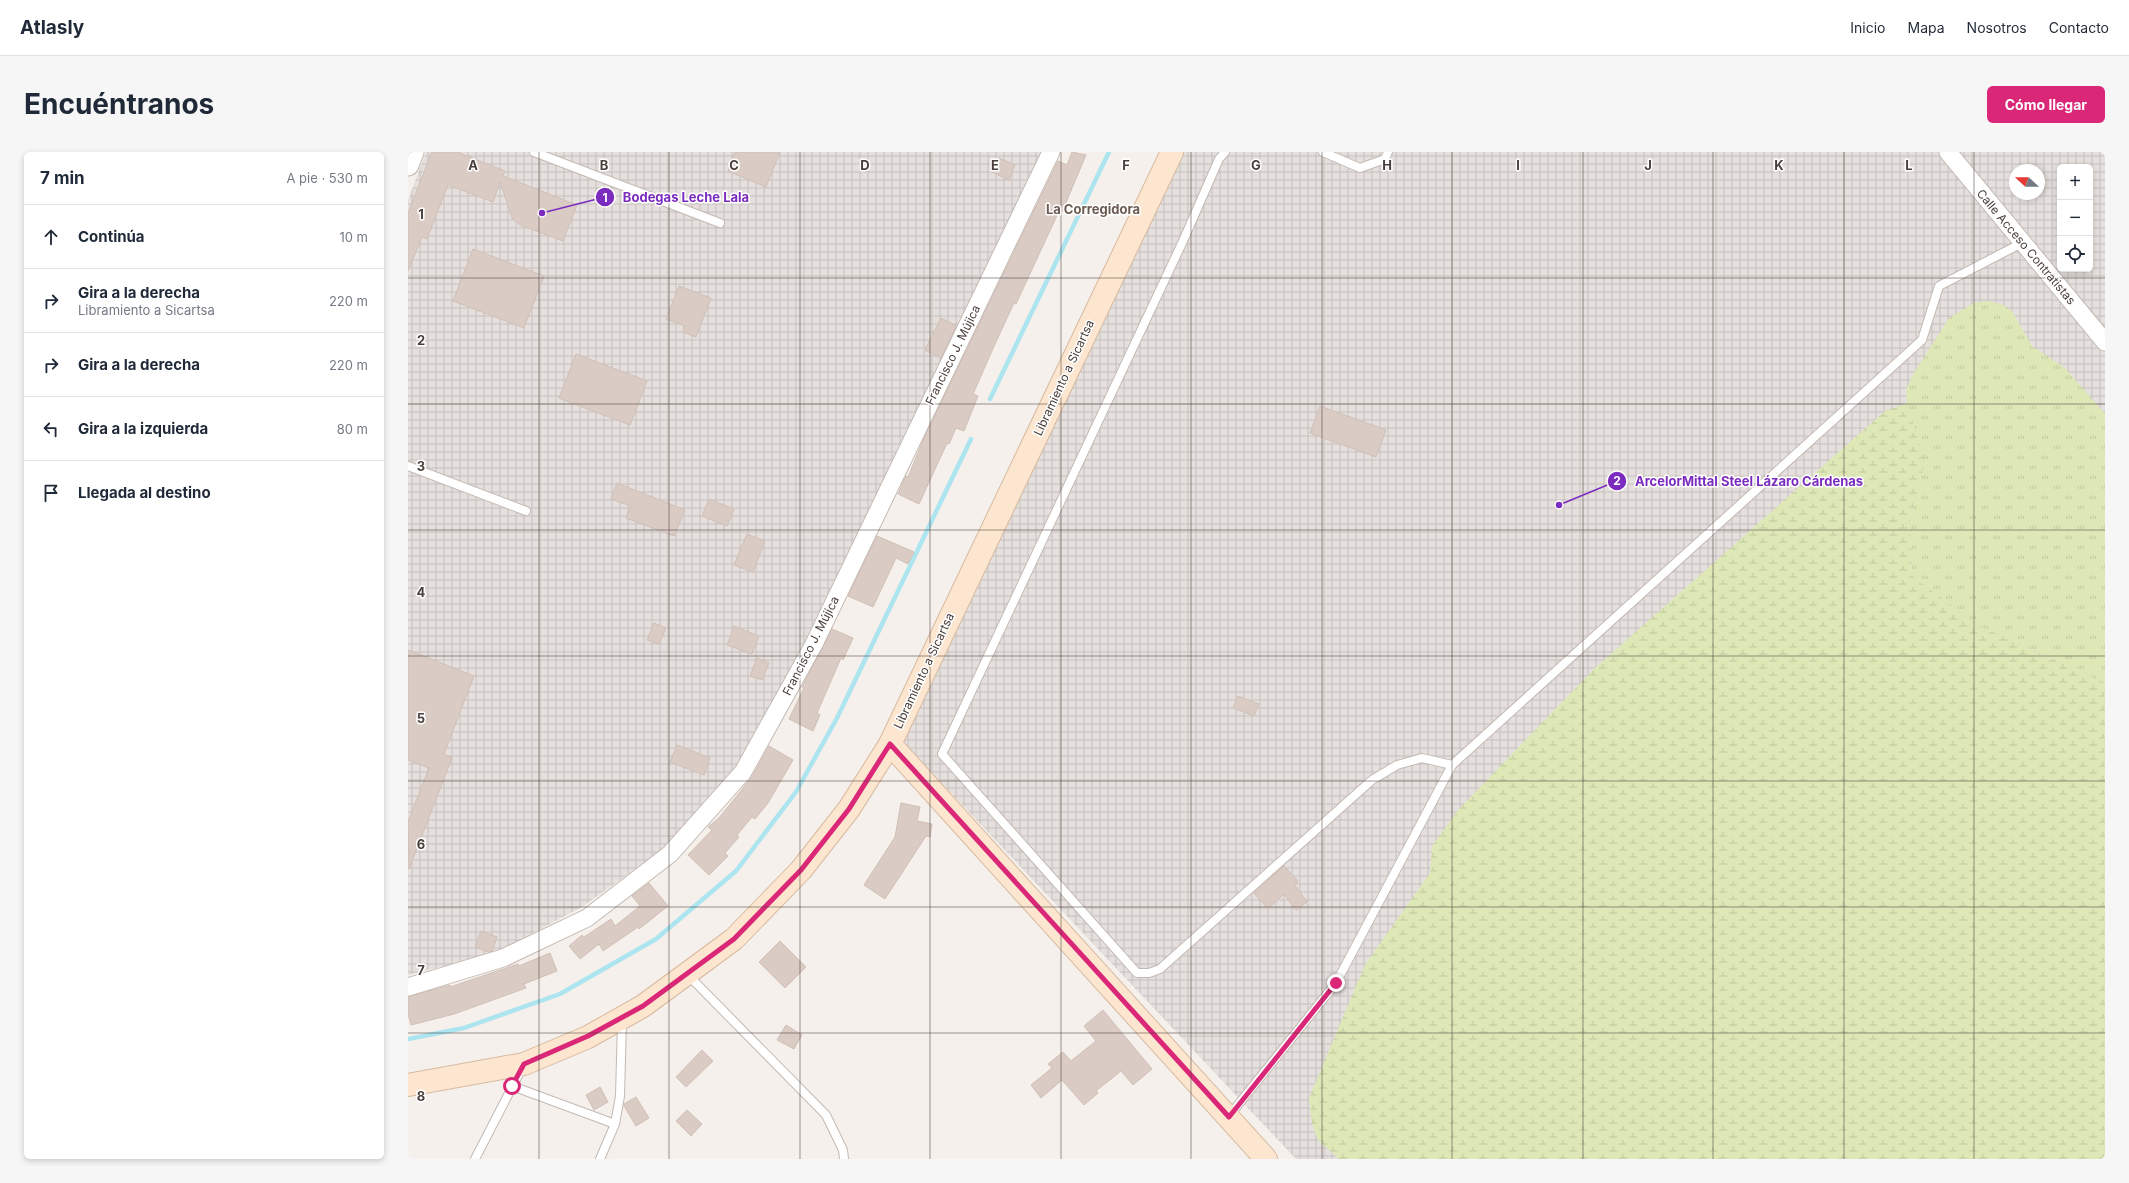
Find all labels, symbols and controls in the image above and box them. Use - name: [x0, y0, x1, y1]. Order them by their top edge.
- text: Atlasly: [20, 16, 84, 39]
- text: Inicio: [1850, 19, 1886, 36]
- text: Mapa: [1908, 19, 1945, 36]
- text: Nosotros: [1967, 19, 2027, 36]
- text: Contacto: [2049, 19, 2109, 36]
- button: Cómo llegar: [1987, 86, 2105, 123]
- text: Encuéntranos: [24, 87, 214, 121]
- text: A: [468, 157, 478, 173]
- text: B: [600, 157, 609, 173]
- text: C: [729, 157, 739, 173]
- text: D: [860, 157, 870, 173]
- text: E: [991, 157, 999, 173]
- text: F: [1122, 157, 1130, 173]
- text: G: [1251, 157, 1261, 173]
- text: H: [1382, 157, 1392, 173]
- text: I: [1516, 157, 1520, 173]
- text: J: [1644, 157, 1652, 173]
- text: K: [1774, 157, 1784, 173]
- text: L: [1905, 157, 1913, 173]
- north arrow: [2009, 164, 2045, 200]
- map controls: [2057, 164, 2093, 272]
- button: +: [2057, 164, 2093, 200]
- text: 7 min: [40, 168, 85, 188]
- text: A pie · 530 m: [286, 170, 368, 186]
- callout: Bodegas Leche Lala: [595, 185, 757, 210]
- street label: Calle Acceso Contratistas: [1974, 186, 2079, 307]
- text: Bodegas Leche Lala: [623, 189, 749, 205]
- text: 1: [602, 190, 608, 205]
- button: −: [2057, 200, 2093, 236]
- district label: La Corregidora: [1046, 201, 1140, 217]
- text: 1: [418, 206, 424, 222]
- icon: ahead: [40, 226, 62, 248]
- text: Continúa: [78, 227, 145, 246]
- text: 10 m: [339, 229, 368, 245]
- button: locate: [2057, 236, 2093, 272]
- text: Gira a la derecha: [78, 283, 200, 302]
- icon: right: [40, 290, 62, 312]
- text: 220 m: [329, 293, 368, 309]
- text: Libramiento a Sicartsa: [78, 302, 215, 318]
- street label: Francisco J. Mújica: [922, 302, 983, 407]
- street label: Libramiento a Sicartsa: [1030, 317, 1097, 438]
- text: 2: [417, 332, 425, 348]
- icon: right: [40, 354, 62, 376]
- text: Gira a la derecha: [78, 355, 200, 374]
- text: 220 m: [329, 357, 368, 373]
- icon: left: [40, 418, 62, 440]
- text: Gira a la izquierda: [78, 419, 208, 438]
- text: 80 m: [337, 421, 368, 437]
- text: 3: [417, 458, 425, 474]
- callout: ArcelorMittal Steel Lázaro Cárdenas: [1607, 469, 1871, 494]
- text: 2: [1613, 473, 1621, 488]
- text: ArcelorMittal Steel Lázaro Cárdenas: [1635, 473, 1863, 489]
- icon: arrive: [40, 482, 62, 504]
- text: Llegada al destino: [78, 483, 211, 502]
- text: 4: [417, 584, 426, 600]
- street label: Francisco J. Mújica: [779, 594, 842, 698]
- street label: Libramiento a Sicartsa: [890, 610, 957, 731]
- text: 5: [417, 710, 425, 726]
- text: 6: [417, 836, 425, 852]
- text: 7: [417, 962, 425, 978]
- route end: [1327, 974, 1345, 992]
- route start: [503, 1077, 521, 1095]
- text: 8: [417, 1088, 425, 1104]

